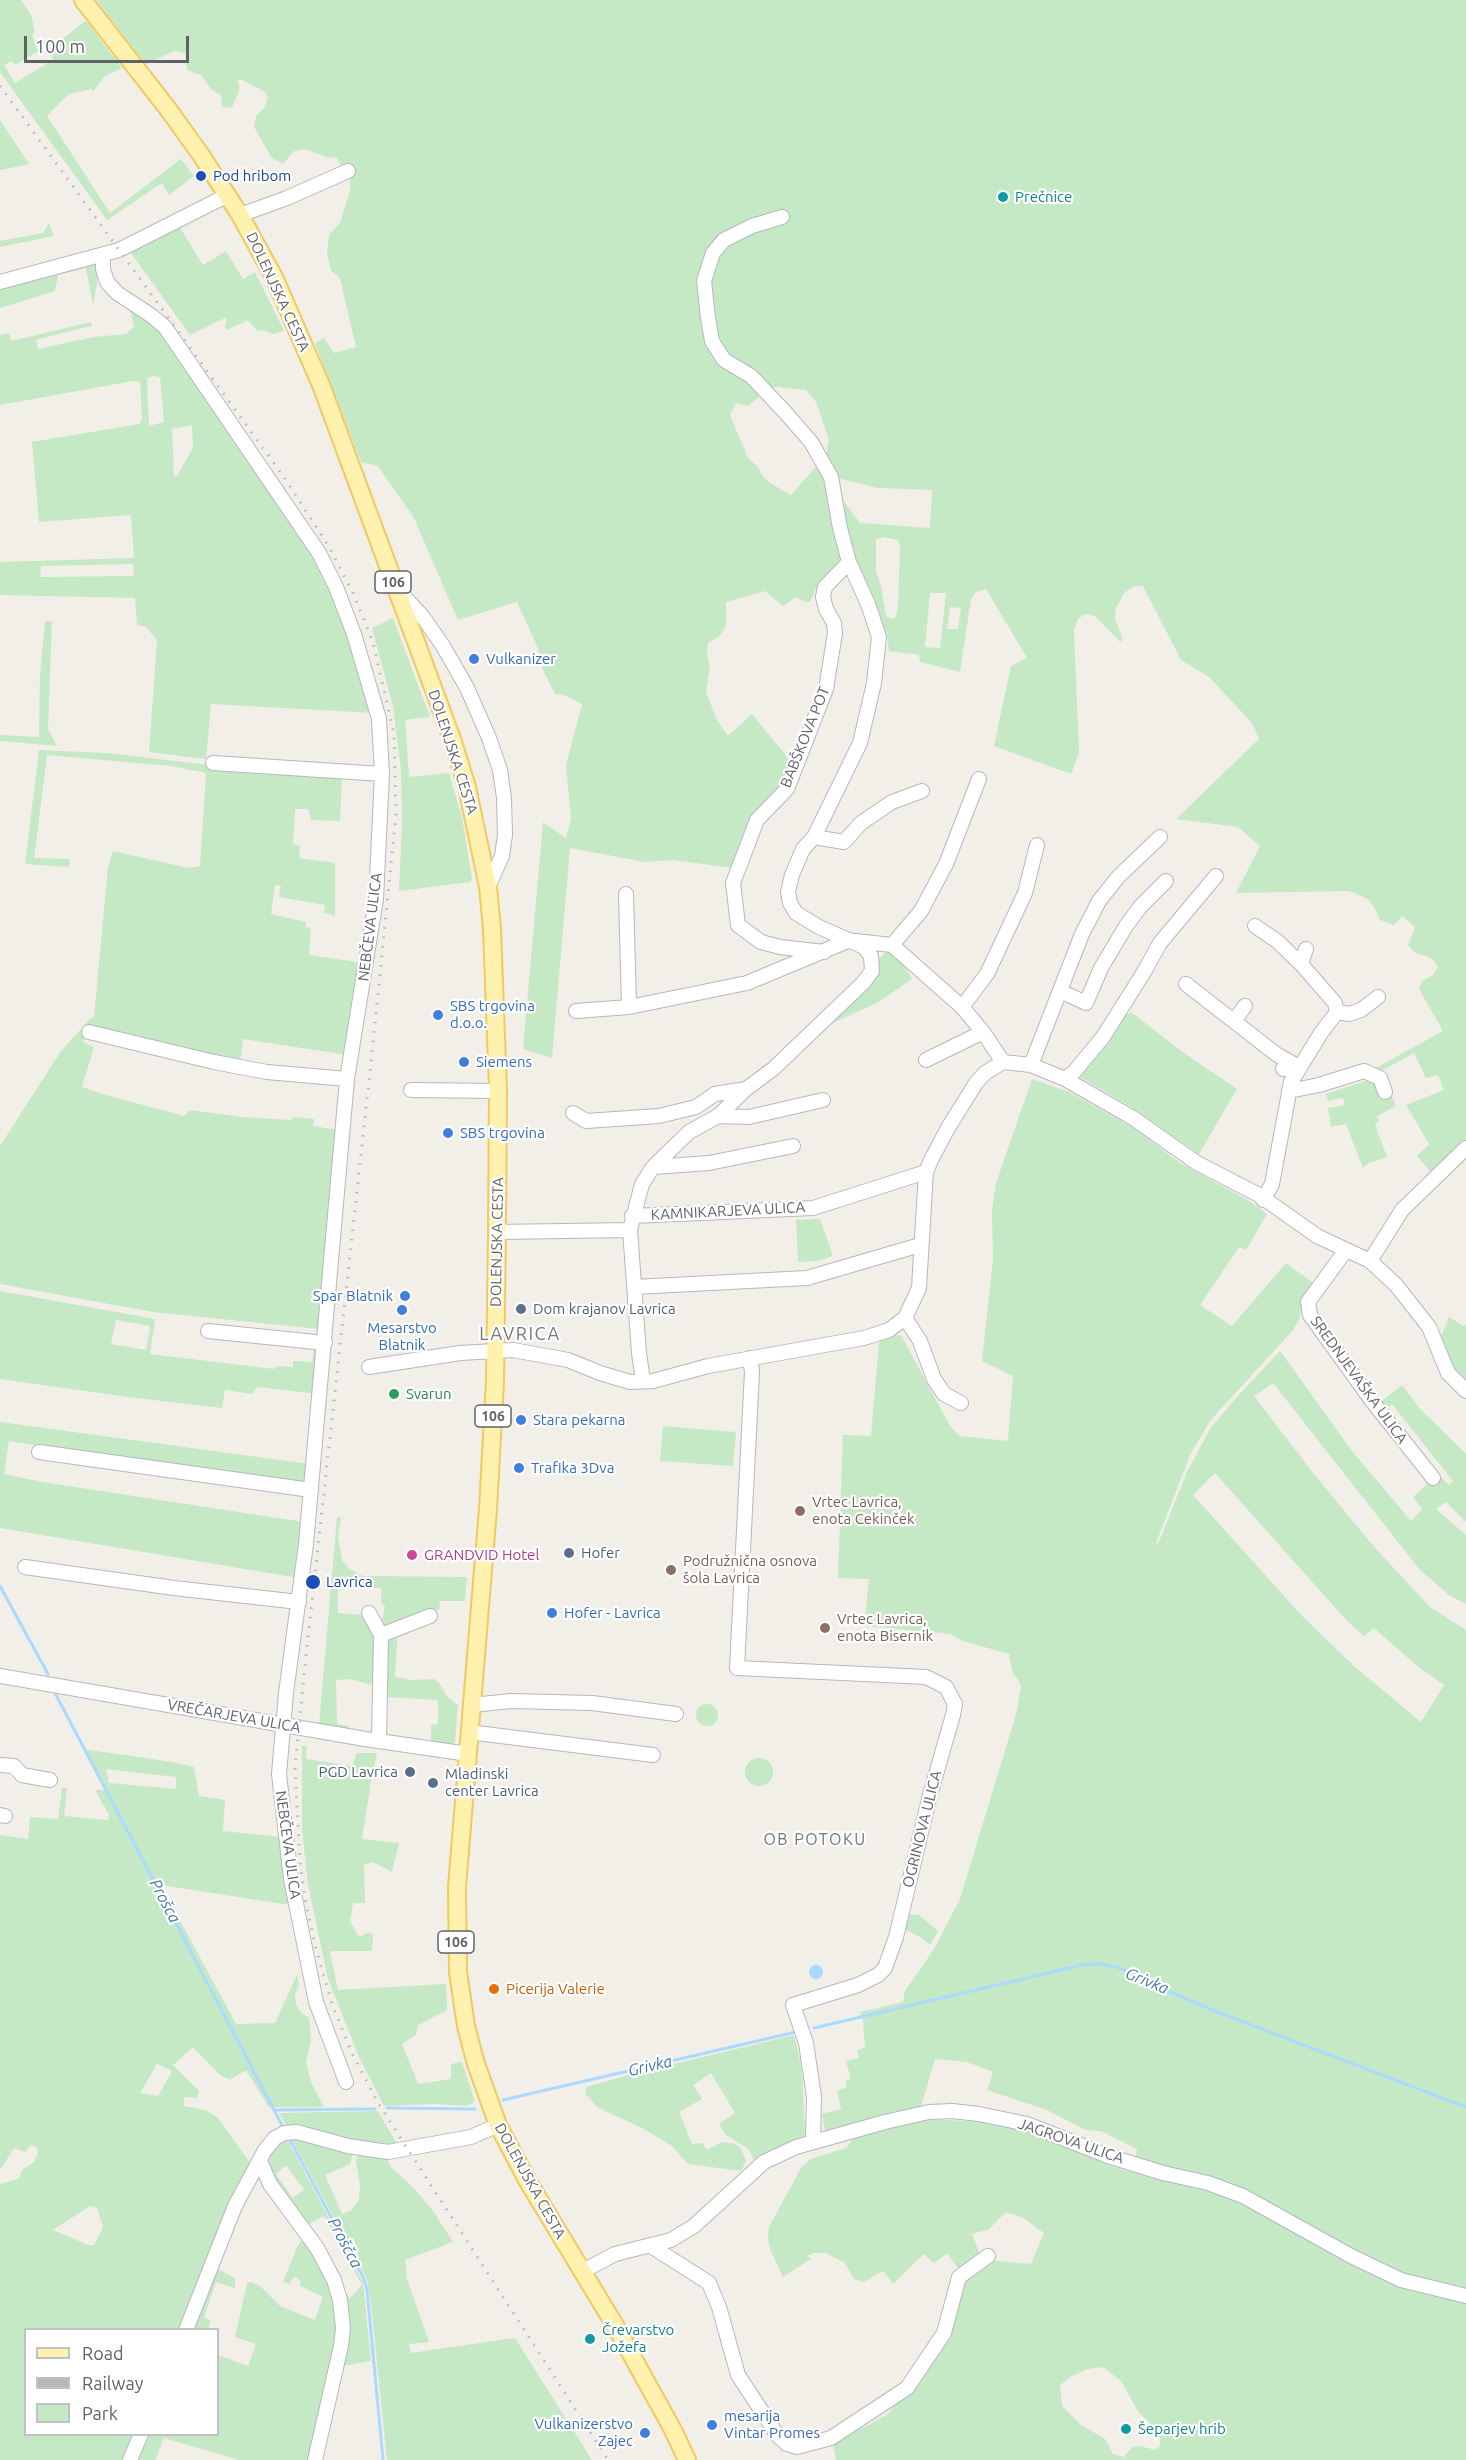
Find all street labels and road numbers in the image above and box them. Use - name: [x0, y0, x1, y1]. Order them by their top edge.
- street label: DOLENJSKA CESTA: [242, 229, 314, 355]
- road number: 106: [375, 571, 411, 593]
- street label: BABŠKOVA POT: [777, 684, 833, 790]
- street label: DOLENJSKA CESTA: [424, 688, 482, 816]
- street label: NEBČEVA ULICA: [354, 872, 386, 982]
- street label: DOLENJSKA CESTA: [487, 1177, 507, 1307]
- street label: KAMNIKARJEVA ULICA: [650, 1198, 806, 1224]
- street label: SREDNJEVAŠKA ULICA: [1307, 1313, 1411, 1447]
- road number: 106: [475, 1405, 511, 1427]
- street label: VREČARJEVA ULICA: [166, 1695, 302, 1737]
- street label: OGRINOVA ULICA: [899, 1769, 945, 1889]
- street label: NEBČEVA ULICA: [271, 1790, 305, 1900]
- road number: 106: [438, 1931, 474, 1953]
- street label: JAGROVA ULICA: [1016, 2114, 1126, 2168]
- street label: DOLENJSKA CESTA: [491, 2120, 569, 2242]

